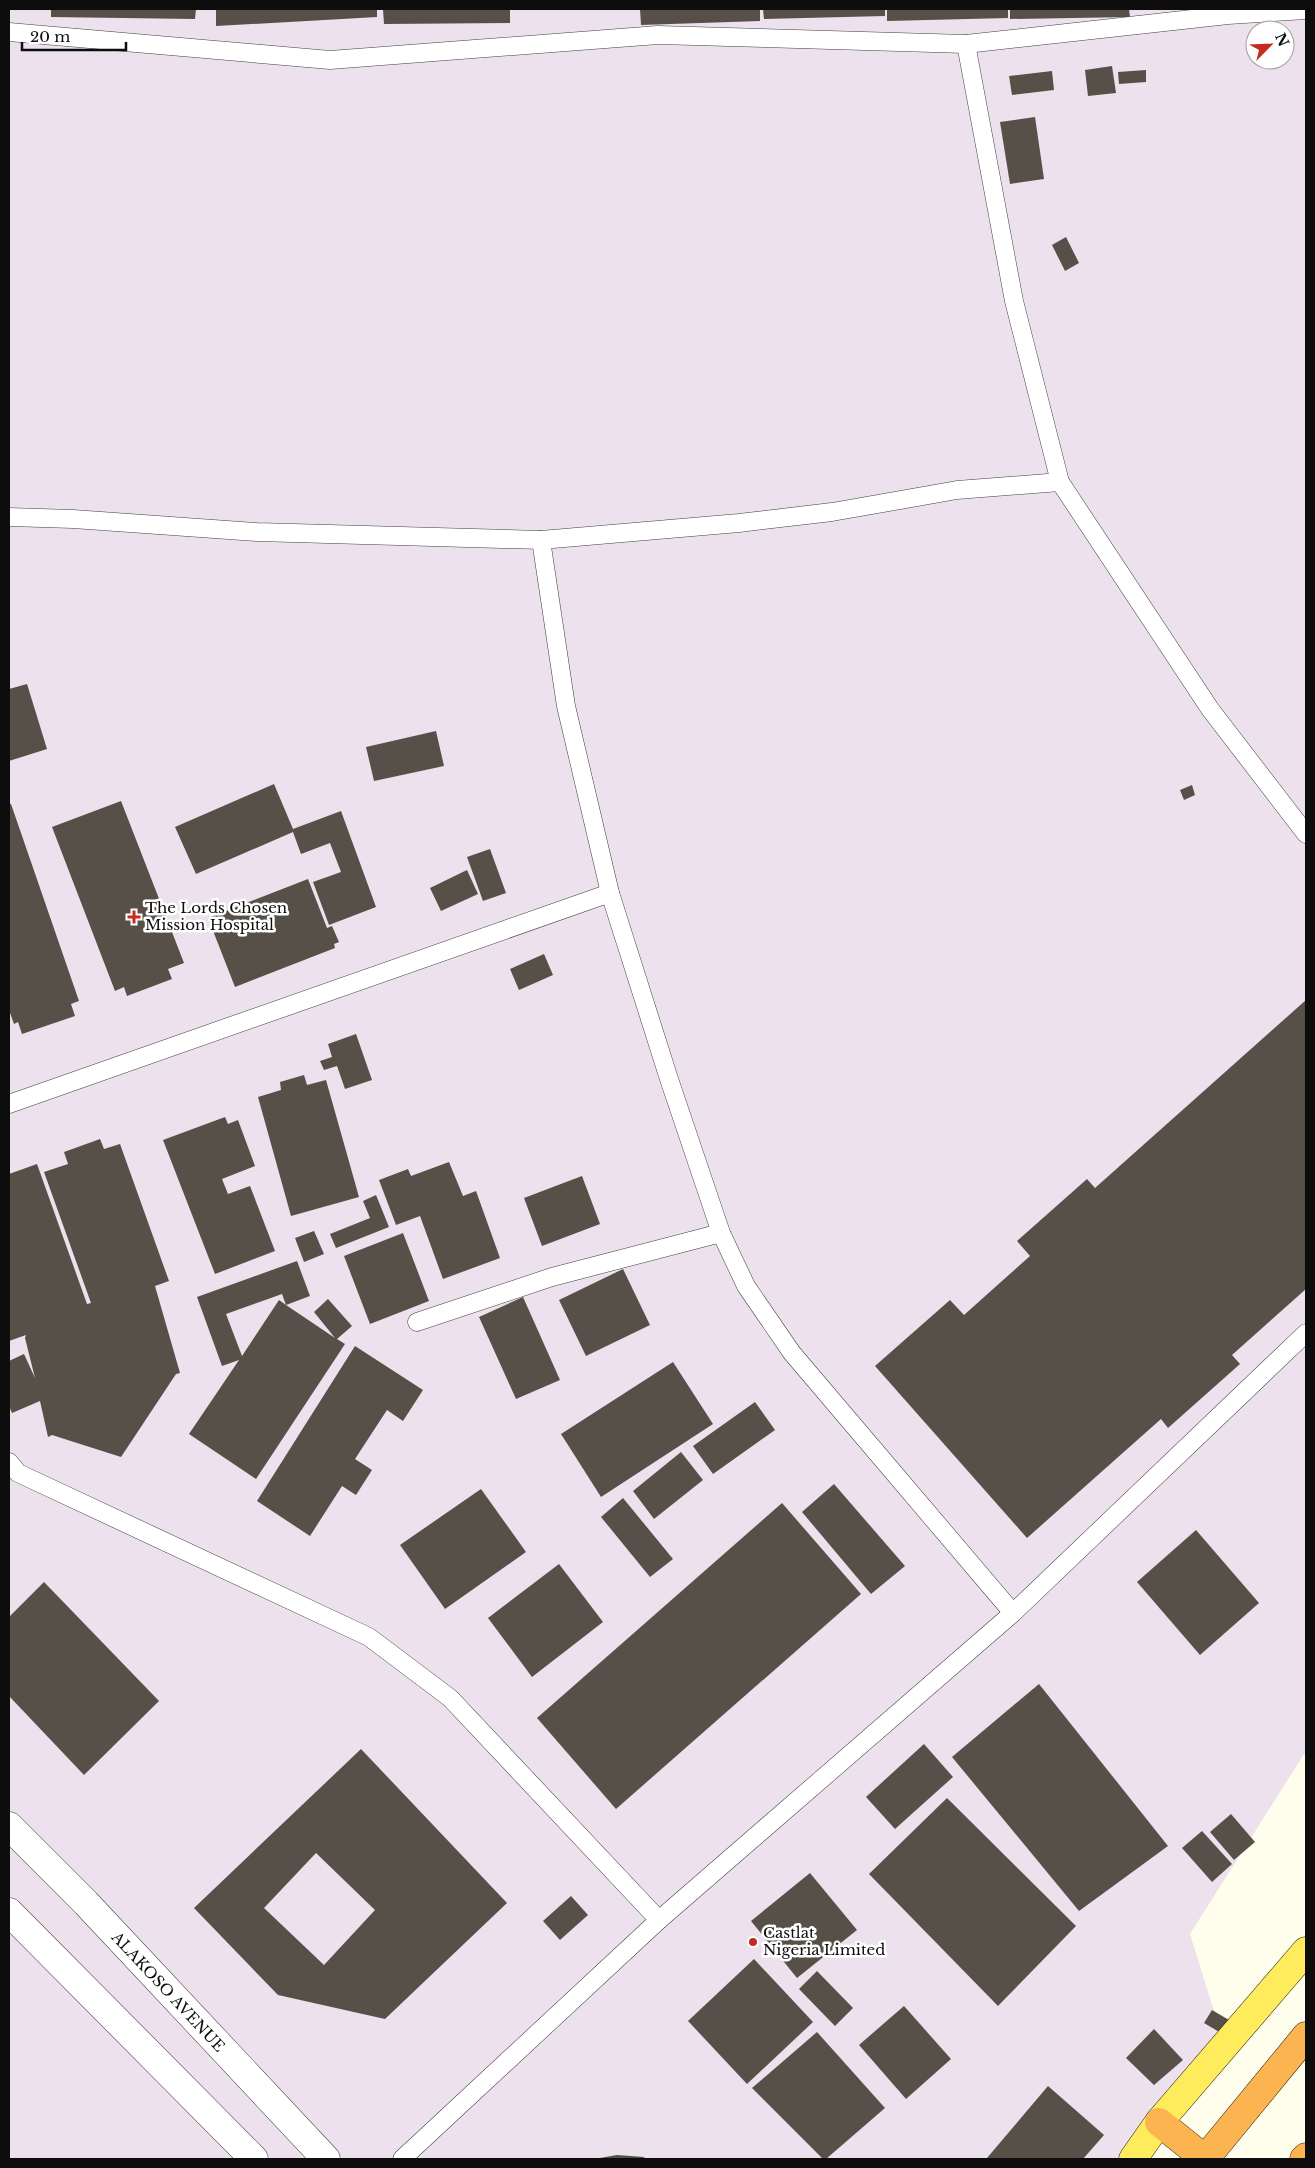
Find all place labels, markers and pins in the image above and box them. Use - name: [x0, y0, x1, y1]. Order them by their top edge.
- place label: The Lords Chosen Mission Hospital: [145, 898, 287, 934]
- marker: The Lords Chosen Mission Hospital: [127, 910, 141, 924]
- place label: Castlat Nigeria Limited: [763, 1923, 885, 1959]
- marker: Castlat Nigeria Limited: [747, 1936, 759, 1948]

